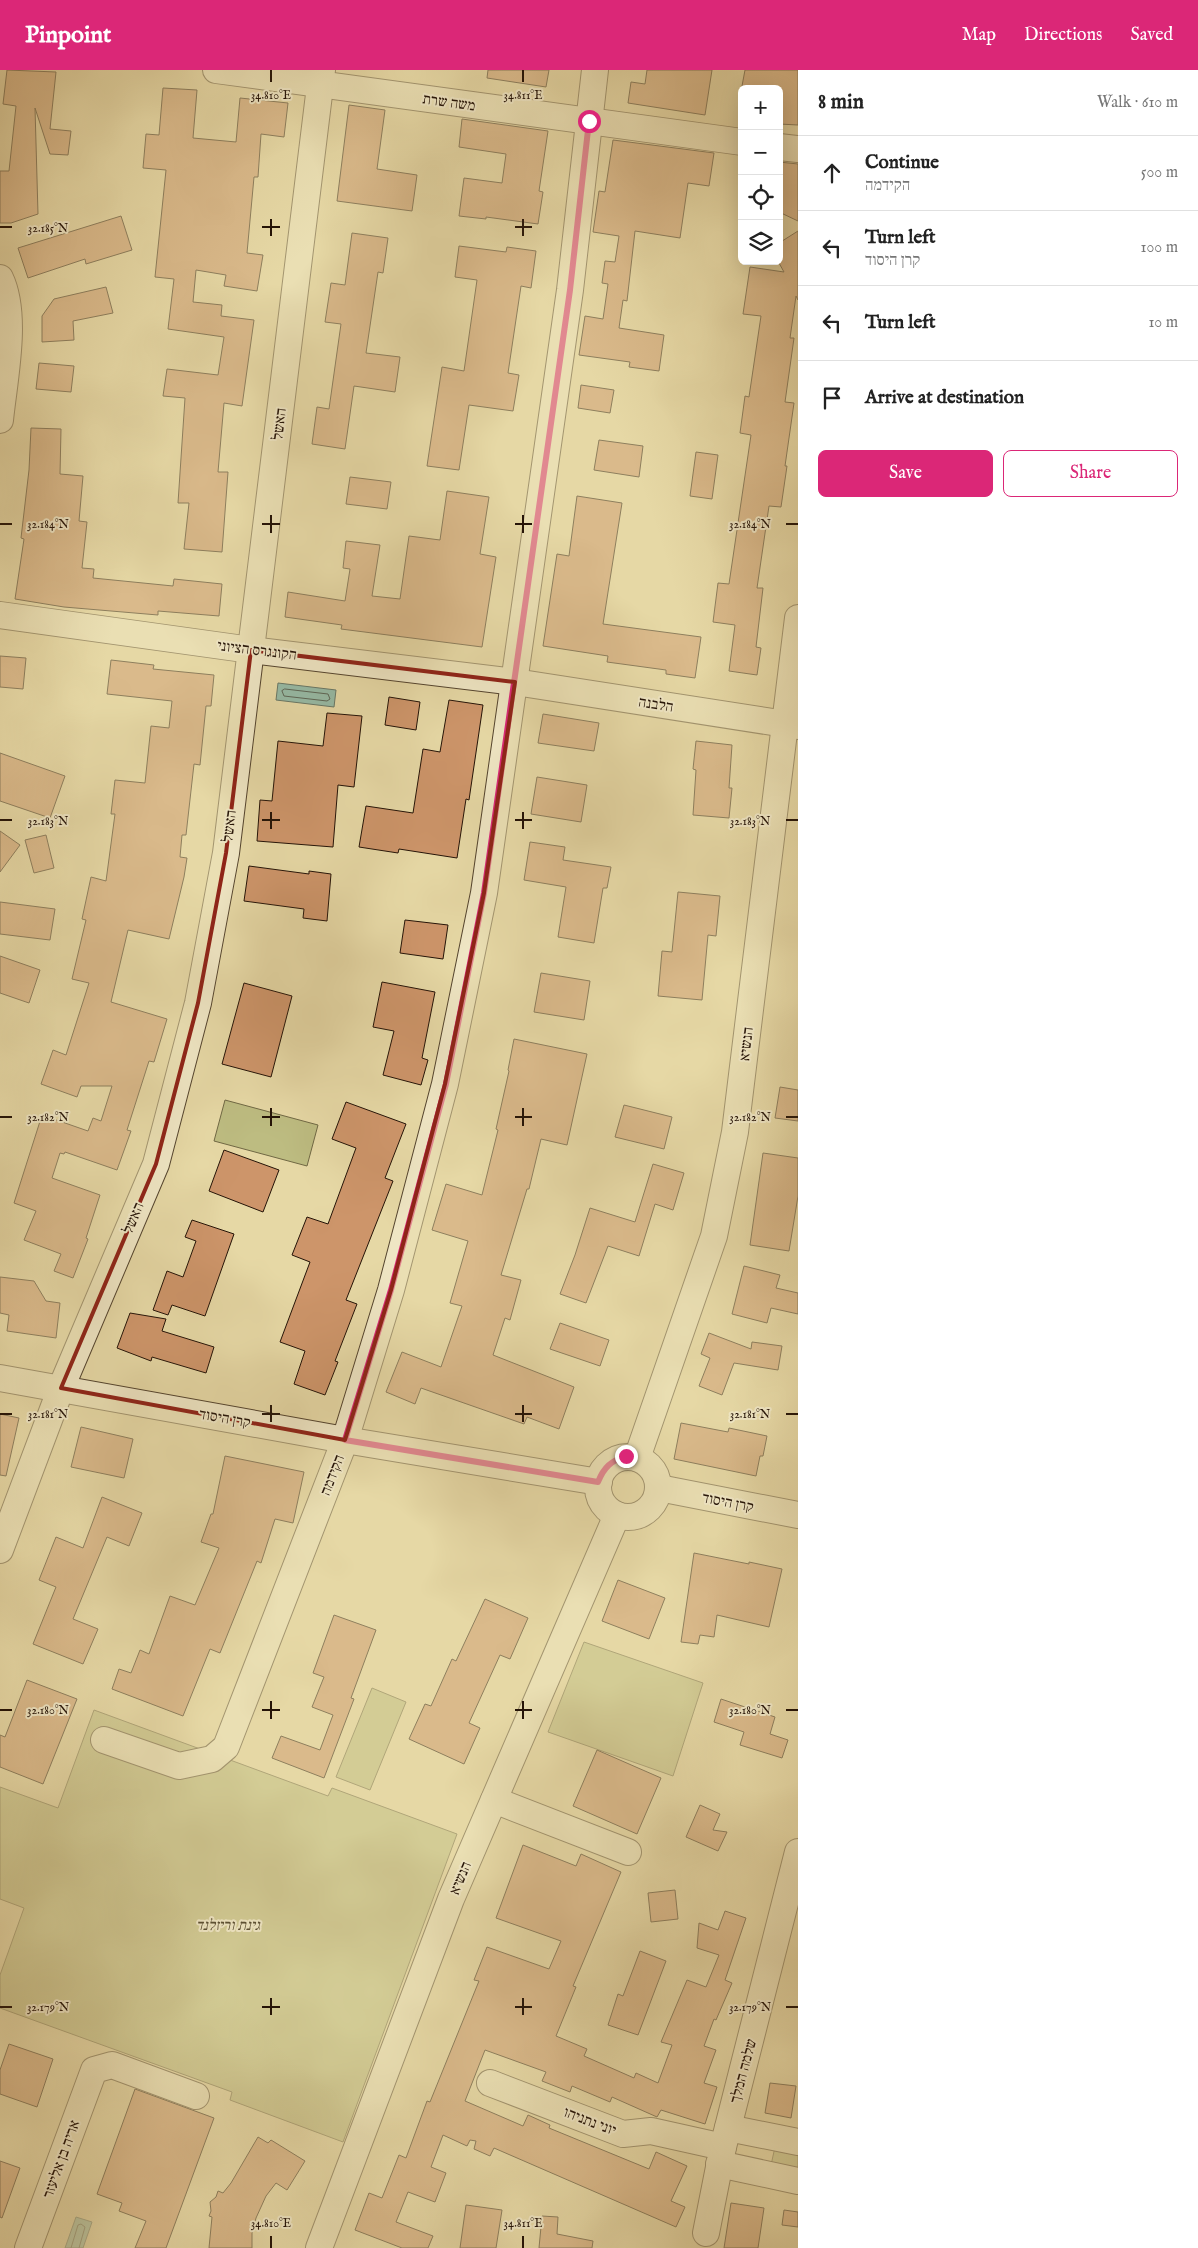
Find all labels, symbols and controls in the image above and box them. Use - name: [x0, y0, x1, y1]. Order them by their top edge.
- text: Pinpoint: [25, 20, 111, 51]
- text: Map: [962, 24, 996, 47]
- text: Directions: [1024, 24, 1102, 47]
- text: Saved: [1130, 24, 1173, 47]
- map controls: [738, 85, 783, 265]
- button: +: [738, 85, 783, 130]
- text: 34.810°E: [251, 88, 291, 103]
- text: 34.811°E: [504, 88, 542, 103]
- street label: משה שרת: [421, 89, 477, 116]
- text: 8 min: [818, 89, 864, 116]
- text: Walk · 610 m: [1097, 93, 1178, 113]
- route start: [578, 110, 601, 133]
- button: −: [738, 130, 783, 175]
- text: Continue: [865, 151, 939, 175]
- icon: ahead: [818, 159, 846, 187]
- text: 500 m: [1141, 163, 1178, 183]
- button: locate: [738, 175, 783, 220]
- text: הקידמה: [865, 176, 910, 196]
- button: layers: [738, 220, 783, 265]
- text: 32.185°N: [28, 221, 69, 236]
- text: Turn left: [865, 226, 936, 250]
- icon: left: [818, 234, 846, 262]
- text: 100 m: [1141, 238, 1178, 258]
- text: קרן היסוד: [865, 251, 920, 271]
- icon: left: [818, 309, 846, 337]
- text: Turn left: [865, 311, 936, 335]
- text: 10 m: [1148, 313, 1178, 333]
- icon: arrive: [818, 384, 846, 412]
- text: Arrive at destination: [865, 386, 1024, 410]
- street label: האשל: [268, 407, 291, 441]
- button: Save: [818, 450, 993, 497]
- button: Share: [1003, 450, 1178, 497]
- text: 32.184°N: [27, 517, 70, 532]
- text: 32.184°N: [729, 517, 772, 532]
- street label: הקונגרס הציוני: [216, 636, 298, 665]
- street label: הלבנה: [637, 692, 675, 717]
- street label: האשל: [218, 809, 241, 843]
- text: 32.183°N: [28, 814, 69, 829]
- text: 32.183°N: [730, 814, 771, 829]
- street label: הנשיא: [735, 1026, 758, 1062]
- text: 32.182°N: [27, 1110, 69, 1125]
- text: 32.182°N: [729, 1110, 771, 1125]
- street label: האשל: [118, 1200, 149, 1237]
- street label: קרן היסוד: [198, 1405, 252, 1432]
- text: 32.181°N: [28, 1407, 69, 1422]
- text: 32.181°N: [730, 1407, 771, 1422]
- route end: [615, 1445, 638, 1468]
- street label: הקידמה: [316, 1452, 349, 1498]
- street label: קרן היסוד: [701, 1488, 755, 1517]
- text: 32.180°N: [27, 1703, 70, 1718]
- text: 32.180°N: [729, 1703, 772, 1718]
- street label: הנשיא: [445, 1859, 476, 1898]
- park label: גינת וריזלנד: [196, 1916, 261, 1935]
- text: 32.179°N: [27, 2000, 70, 2015]
- text: 32.179°N: [729, 2000, 772, 2015]
- street label: שלמה המלך: [726, 2037, 761, 2106]
- street label: יוני נתניהו: [561, 2103, 619, 2140]
- street label: אריה בן אליעזר: [39, 2117, 84, 2201]
- text: 34.810°E: [251, 2216, 291, 2231]
- text: 34.811°E: [504, 2216, 542, 2231]

